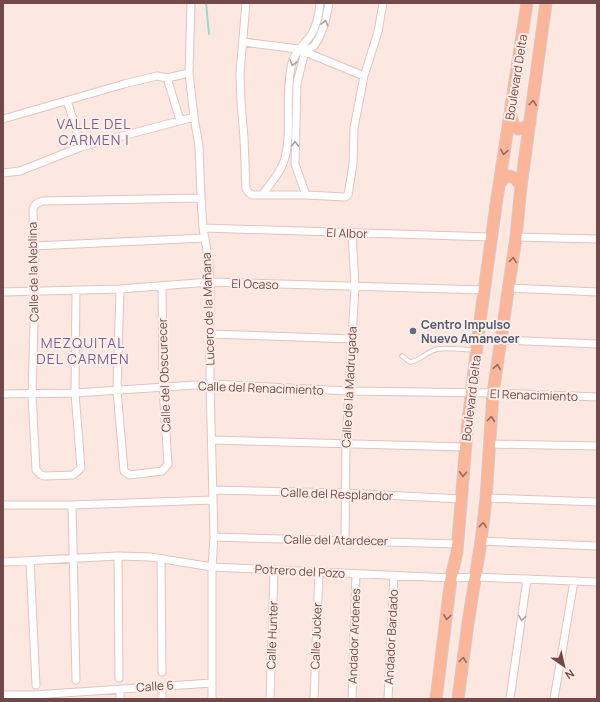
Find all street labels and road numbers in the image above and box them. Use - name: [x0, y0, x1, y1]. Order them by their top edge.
- street label: Boulevard Delta: [501, 33, 531, 121]
- street label: Calle de la Neblina: [24, 222, 42, 322]
- street label: El Albor: [326, 224, 368, 242]
- street label: Lucero de la Mañana: [198, 252, 218, 366]
- street label: El Ocaso: [231, 275, 279, 293]
- street label: Calle del Obscurecer: [153, 317, 174, 432]
- street label: Calle de la Madrugada: [337, 326, 361, 448]
- street label: Boulevard Delta: [457, 354, 485, 442]
- street label: Calle del Renacimiento: [198, 377, 324, 399]
- street label: El Renacimiento: [490, 385, 578, 405]
- street label: Calle del Resplandor: [280, 484, 394, 504]
- street label: Calle del Atardecer: [284, 531, 389, 549]
- street label: Potrero del Pozo: [254, 560, 346, 582]
- street label: Andador Ardenes: [344, 588, 364, 684]
- street label: Andador Bardado: [380, 589, 402, 685]
- street label: Calle Hunter: [262, 600, 282, 670]
- street label: Calle Jucker: [306, 602, 326, 670]
- street label: Calle 6: [136, 676, 174, 696]

